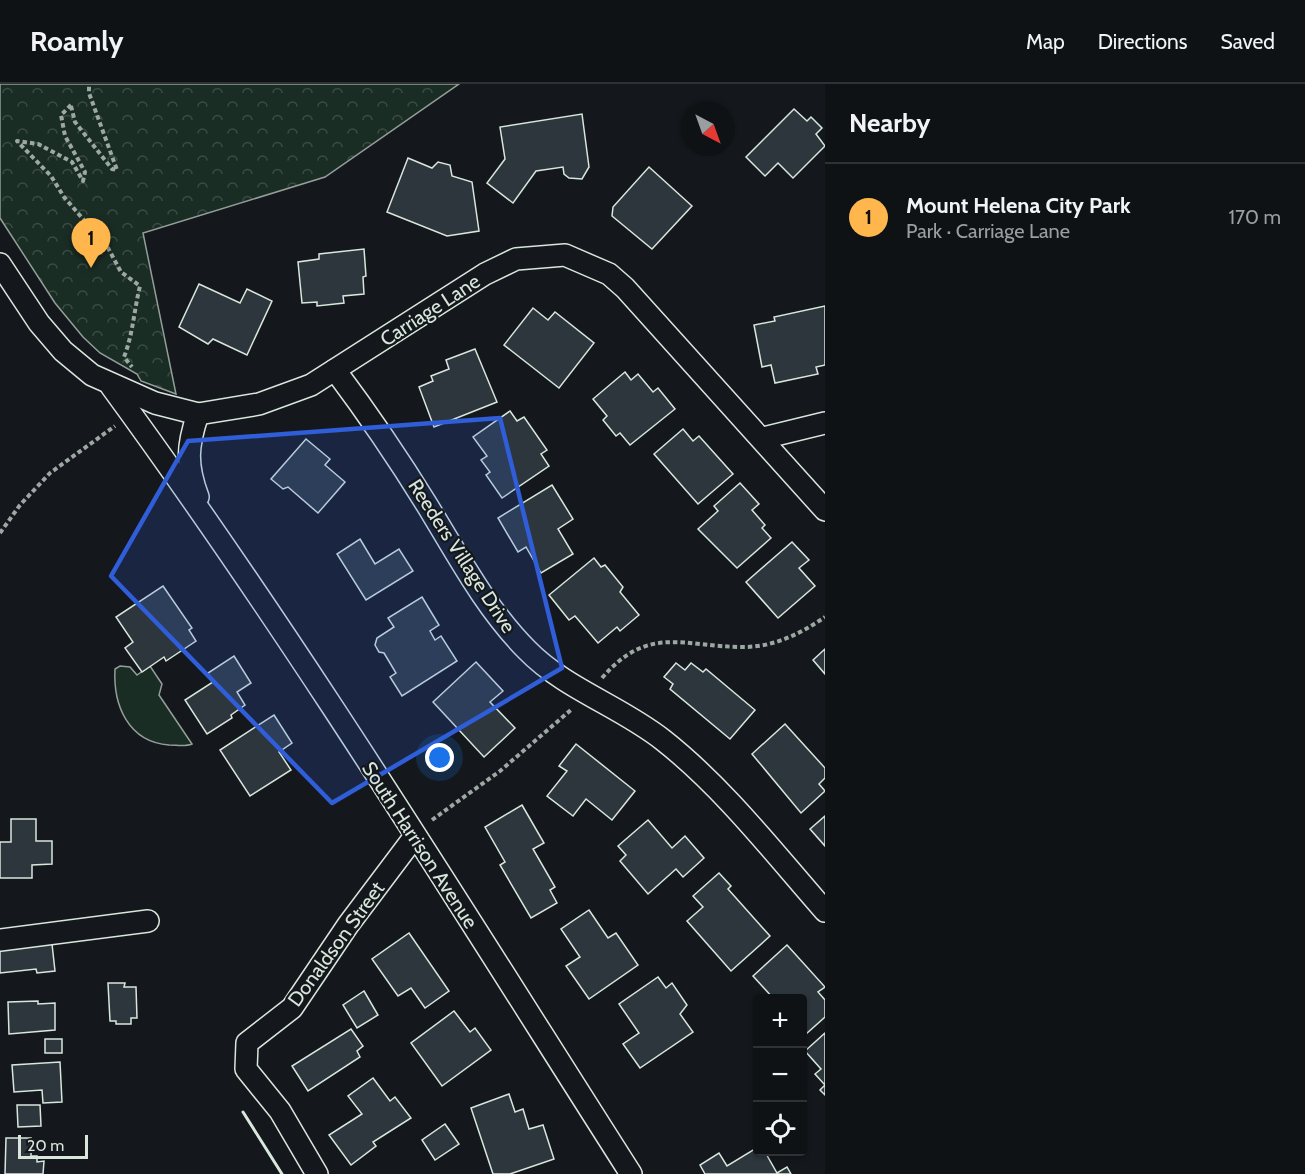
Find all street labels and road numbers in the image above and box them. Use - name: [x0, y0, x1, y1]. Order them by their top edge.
- street label: Carriage Lane: [376, 269, 484, 351]
- street label: Reeders Village Drive: [403, 475, 521, 637]
- street label: South Harrison Avenue: [357, 757, 483, 933]
- street label: Donaldson Street: [283, 877, 389, 1011]

